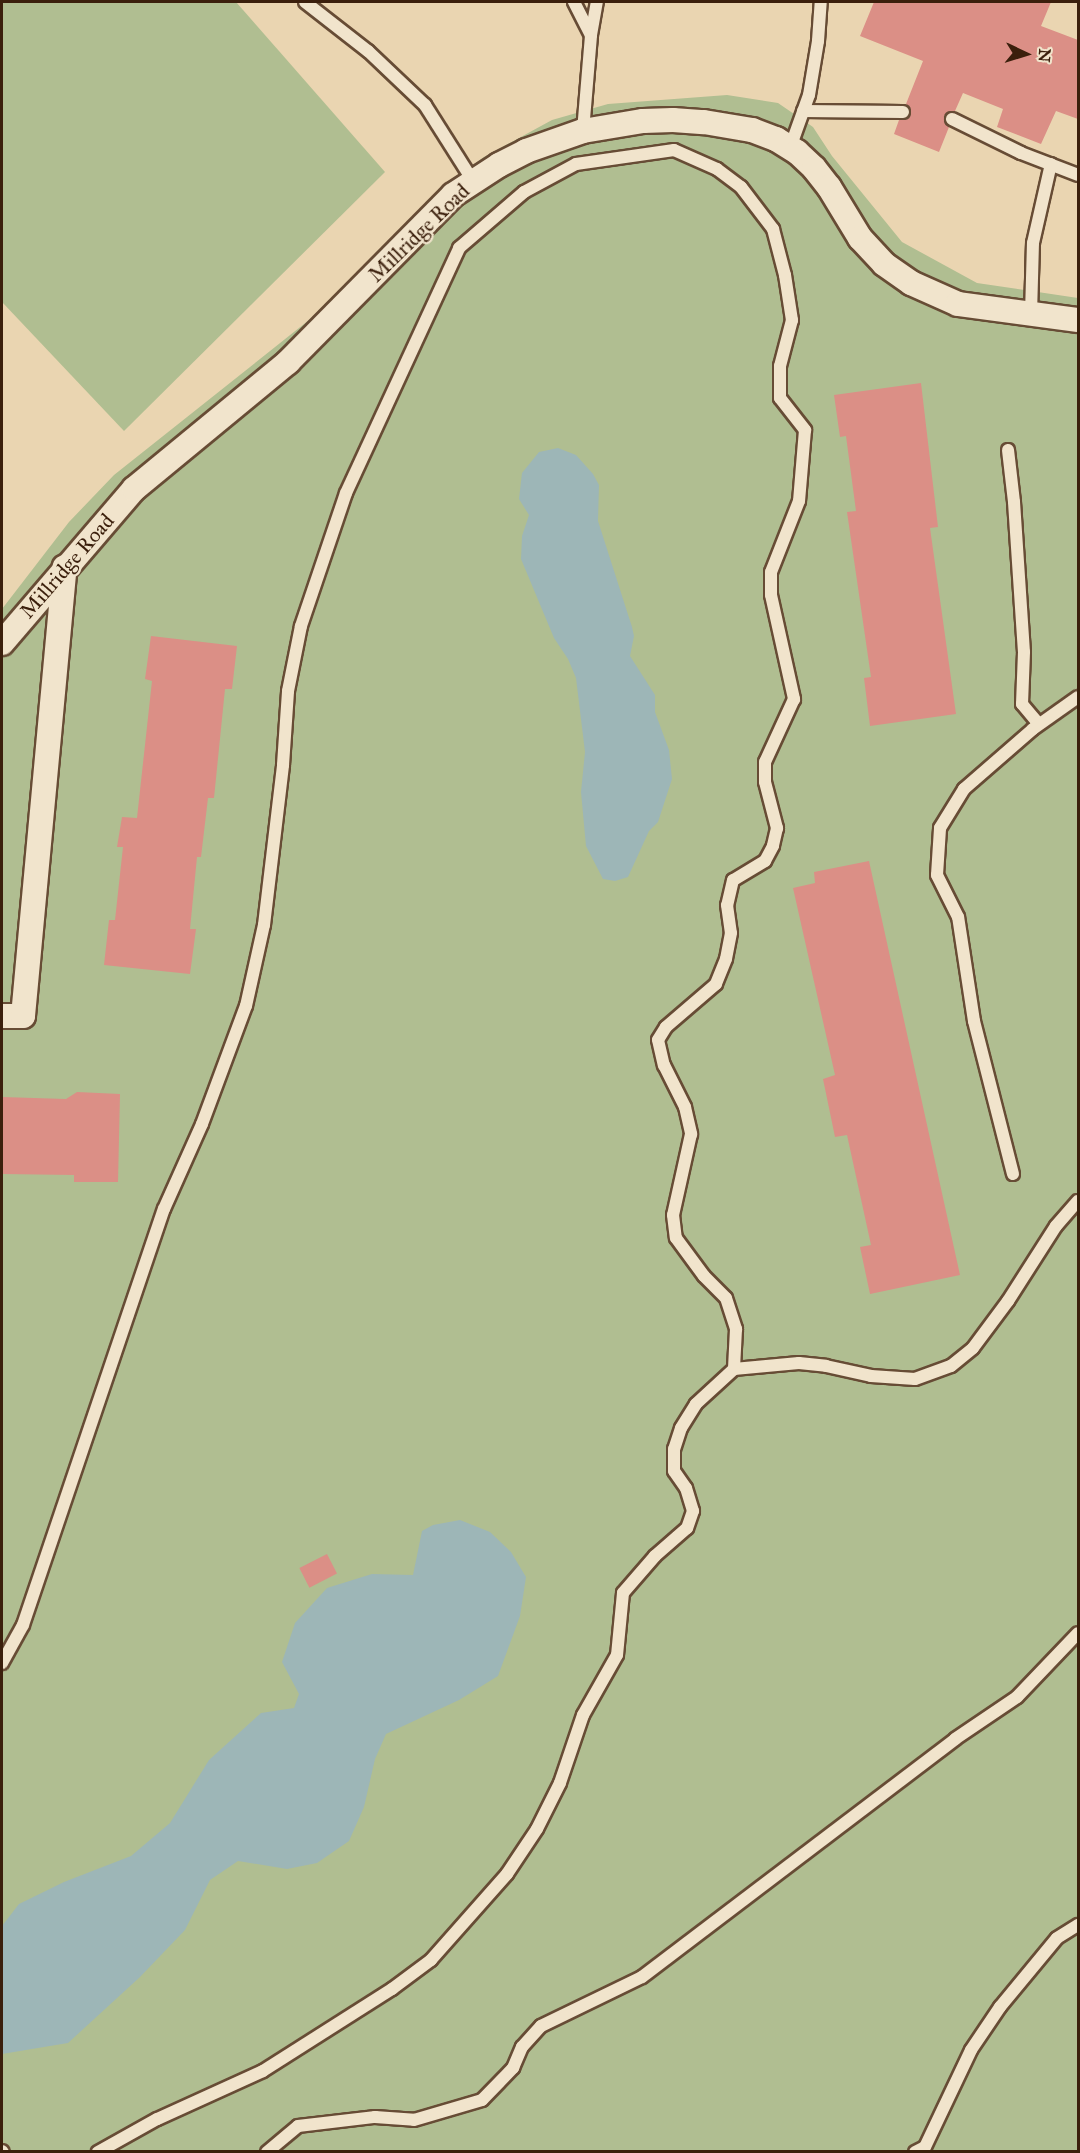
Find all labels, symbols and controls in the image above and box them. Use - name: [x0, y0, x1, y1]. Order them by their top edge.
- north arrow: [996, 24, 1056, 84]
- text: N: [1035, 48, 1054, 63]
- street label: Millridge Road: [363, 179, 475, 287]
- street label: Millridge Road: [15, 508, 119, 624]

